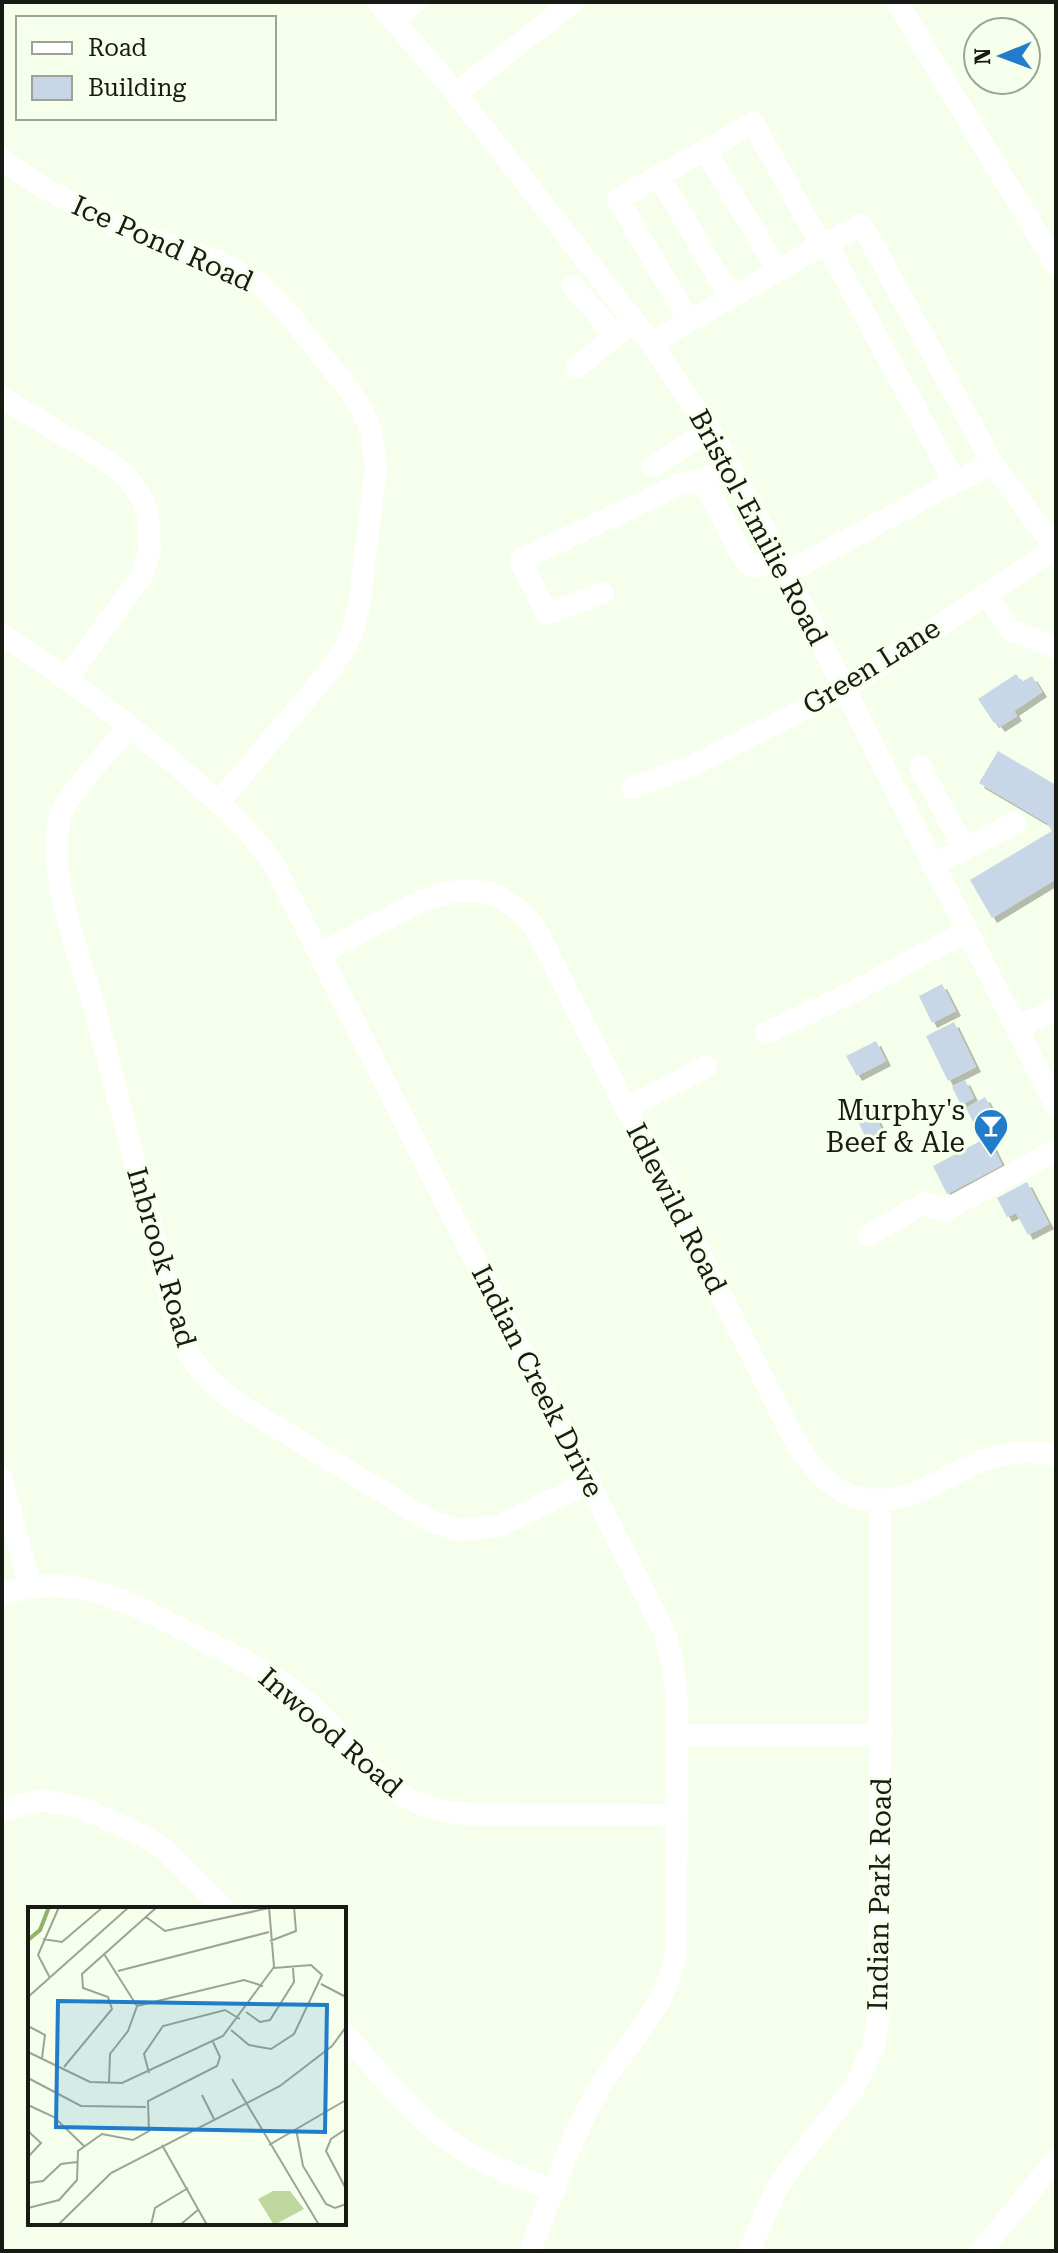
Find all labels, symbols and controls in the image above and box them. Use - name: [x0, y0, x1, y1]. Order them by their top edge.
- legend: [16, 16, 276, 120]
- north arrow: [962, 16, 1042, 96]
- text: Road: [88, 34, 147, 62]
- text: N: [970, 48, 995, 65]
- text: Building: [88, 74, 186, 102]
- street label: Ice Pond Road: [67, 189, 259, 298]
- street label: Bristol-Emilie Road: [682, 404, 835, 651]
- street label: Green Lane: [797, 611, 946, 722]
- place label: Murphy's Beef & Ale: [826, 1094, 965, 1159]
- bar icon: Murphy's Beef & Ale: [972, 1107, 1010, 1157]
- street label: Idlewild Road: [620, 1118, 734, 1299]
- street label: Inbrook Road: [120, 1163, 203, 1351]
- street label: Indian Creek Drive: [465, 1260, 610, 1503]
- street label: Inwood Road: [252, 1661, 409, 1804]
- street label: Indian Park Road: [861, 1777, 898, 2011]
- inset map: [28, 1907, 346, 2225]

